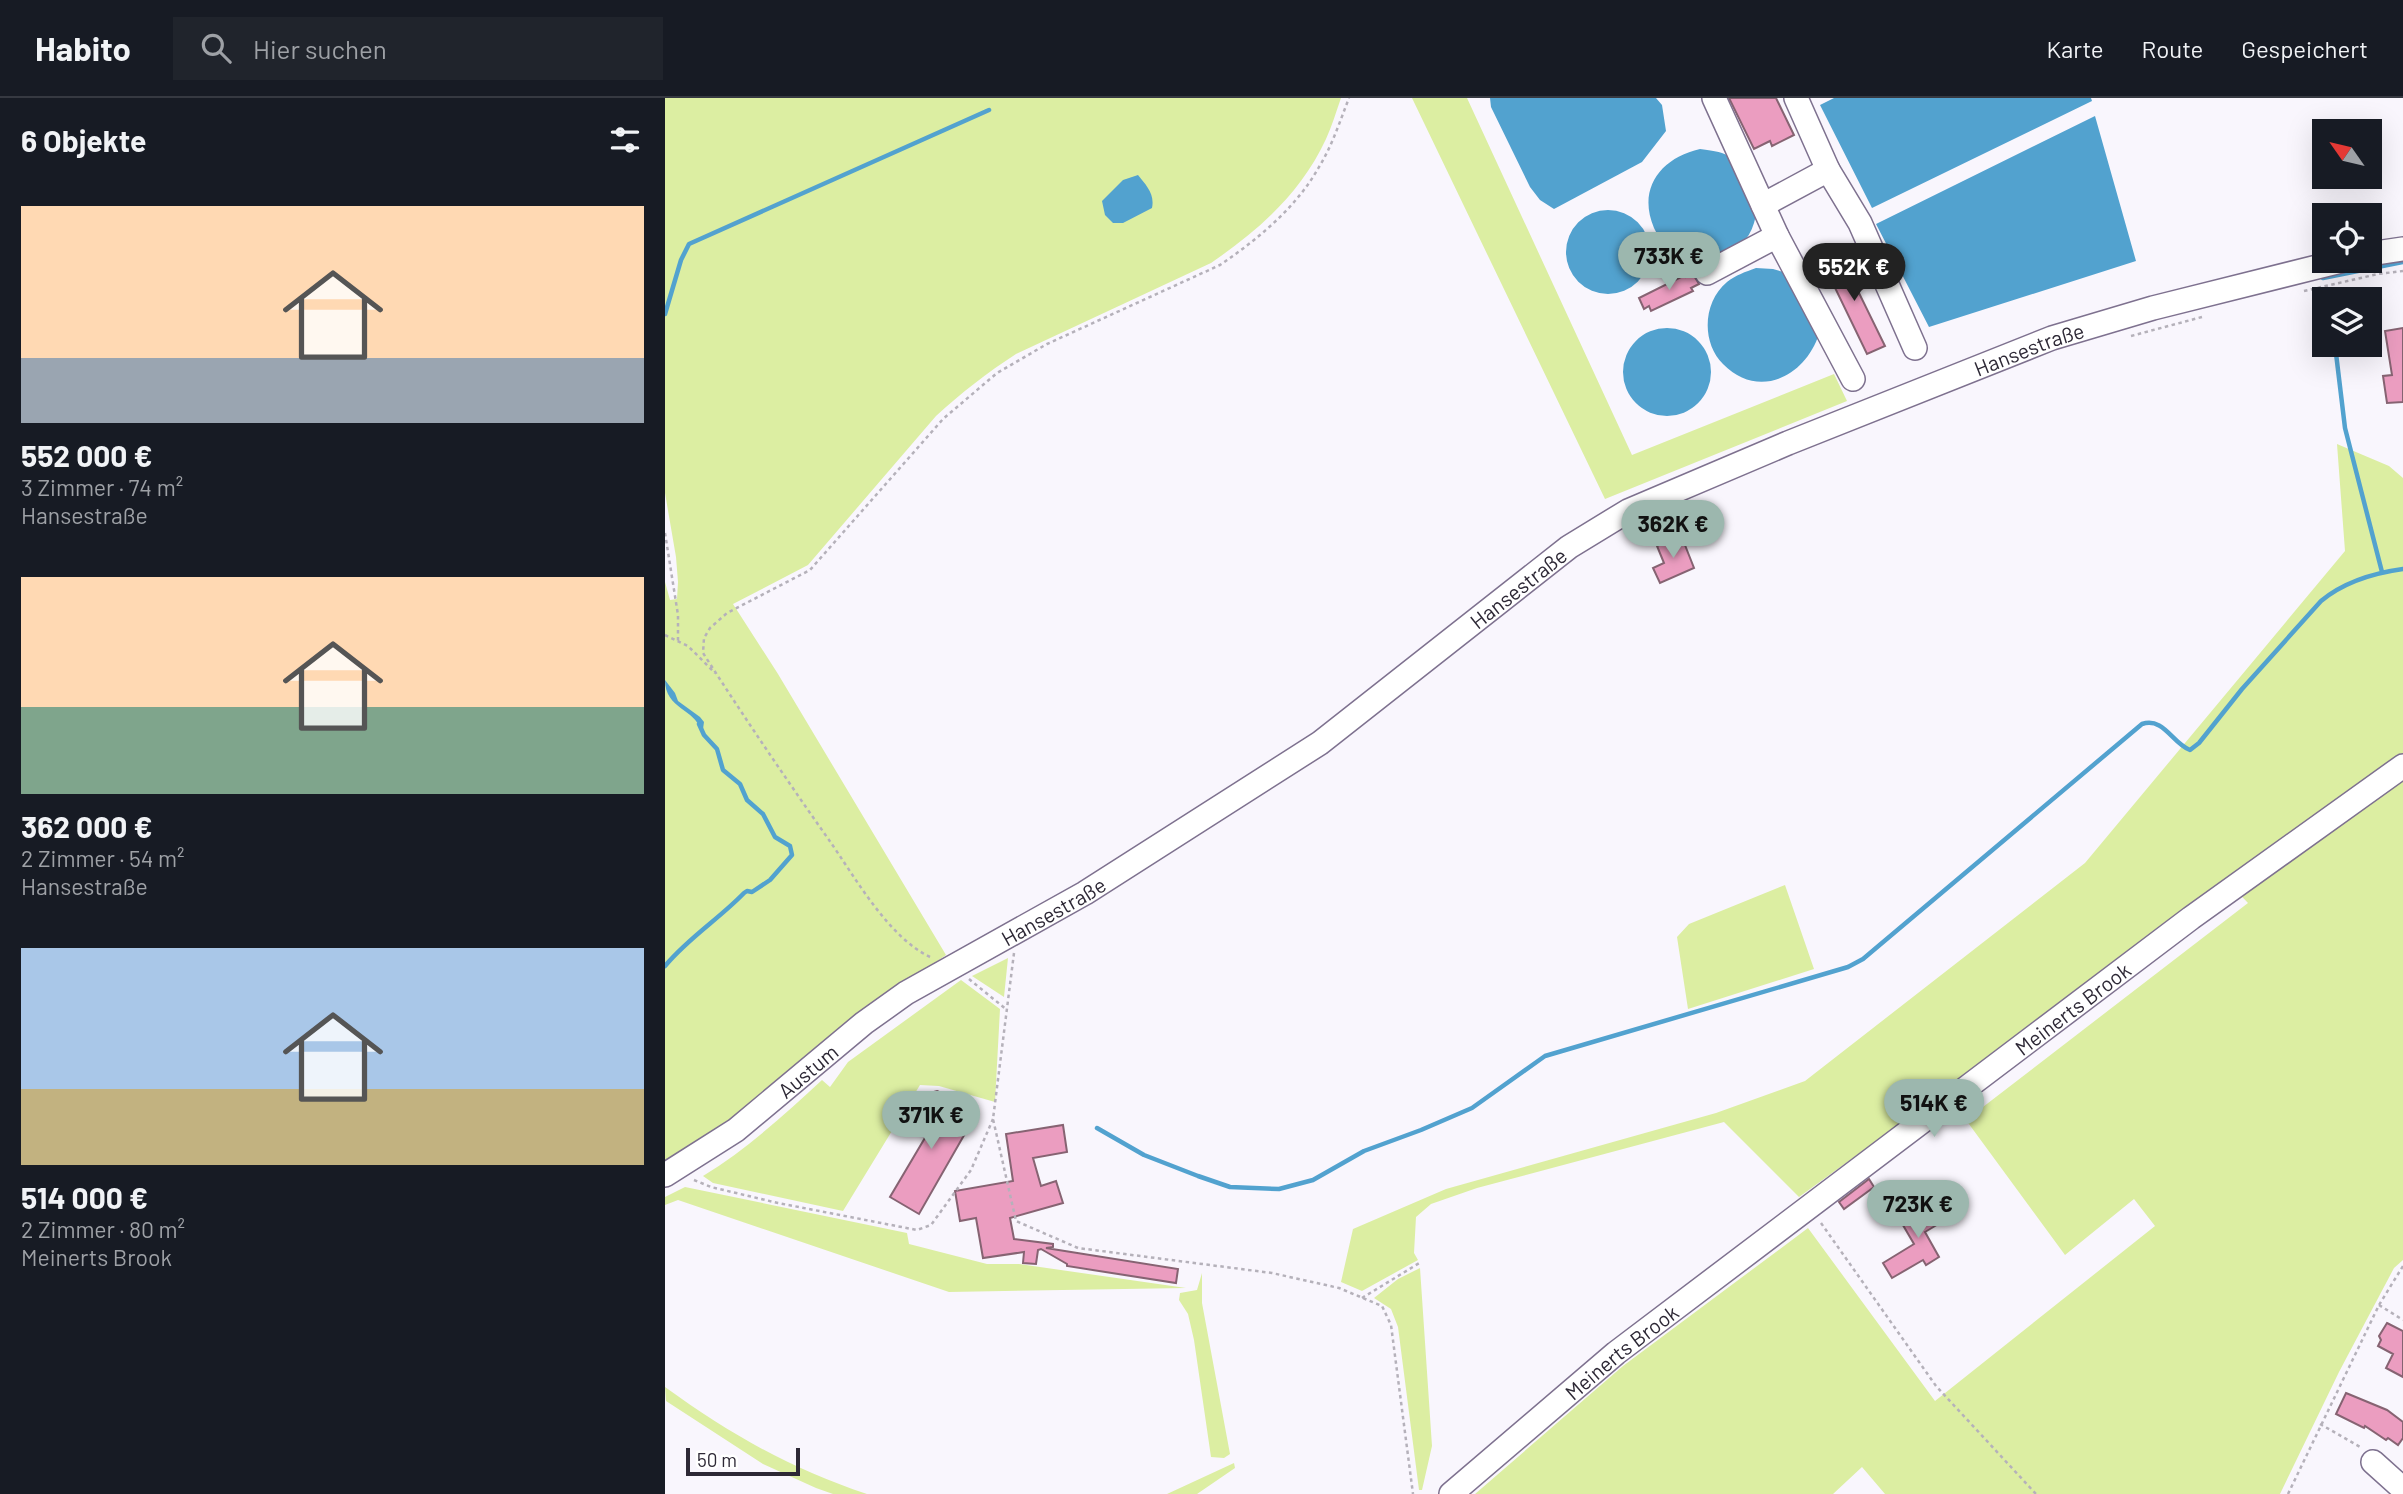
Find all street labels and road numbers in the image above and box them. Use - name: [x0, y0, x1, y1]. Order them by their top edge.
- street label: Hansestraße: [1970, 317, 2087, 380]
- street label: Hansestraße: [1464, 542, 1571, 633]
- street label: Hansestraße: [996, 871, 1110, 950]
- street label: Meinerts Brook: [2010, 956, 2135, 1060]
- street label: Austum: [772, 1038, 842, 1103]
- street label: Meinerts Brook: [1559, 1298, 1683, 1404]

